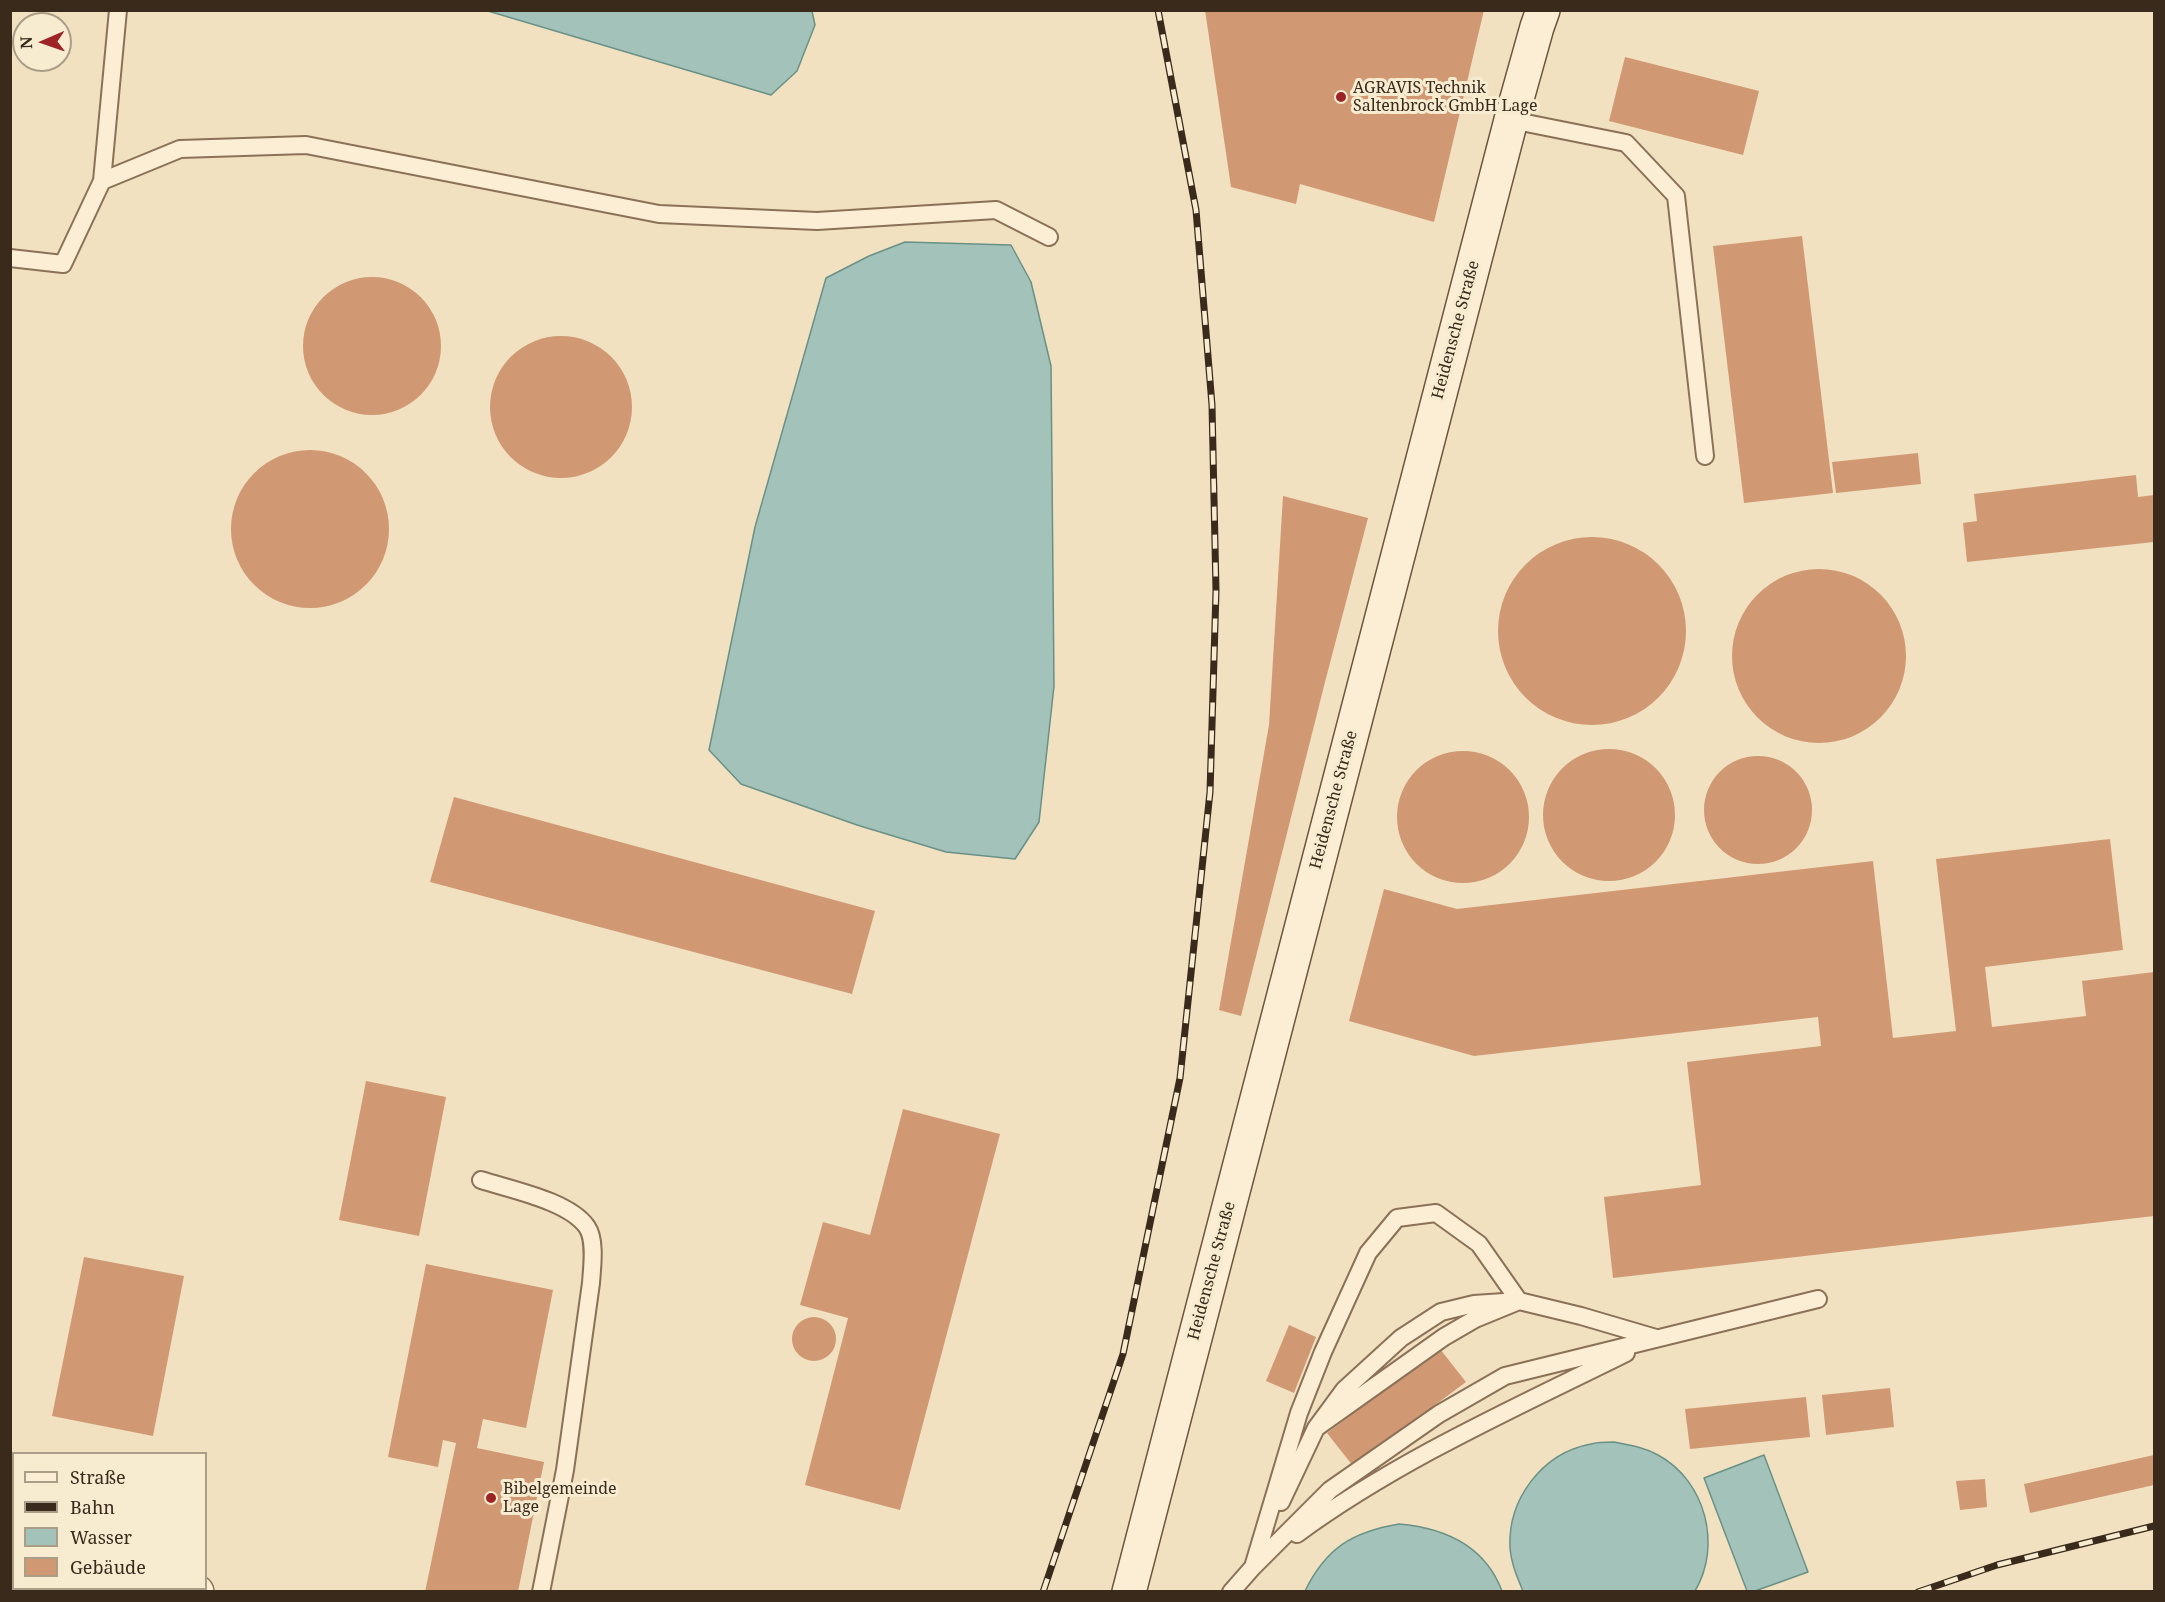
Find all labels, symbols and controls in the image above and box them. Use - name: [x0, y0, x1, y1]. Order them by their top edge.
- north arrow: [12, 12, 72, 72]
- text: N: [15, 36, 37, 49]
- place label: AGRAVIS Technik Saltenbrock GmbH Lage: [1353, 78, 1538, 116]
- marker: AGRAVIS Technik Saltenbrock GmbH Lage: [1334, 90, 1348, 104]
- street label: Heidensche Straße: [1428, 259, 1484, 401]
- street label: Heidensche Straße: [1306, 729, 1362, 871]
- street label: Heidensche Straße: [1184, 1200, 1240, 1342]
- legend: [12, 1452, 207, 1590]
- text: Straße: [70, 1465, 126, 1489]
- place label: Bibelgemeinde Lage: [503, 1479, 617, 1517]
- marker: Bibelgemeinde Lage: [484, 1491, 498, 1505]
- text: Bahn: [70, 1495, 115, 1519]
- text: Wasser: [70, 1525, 132, 1549]
- text: Gebäude: [70, 1555, 146, 1579]

